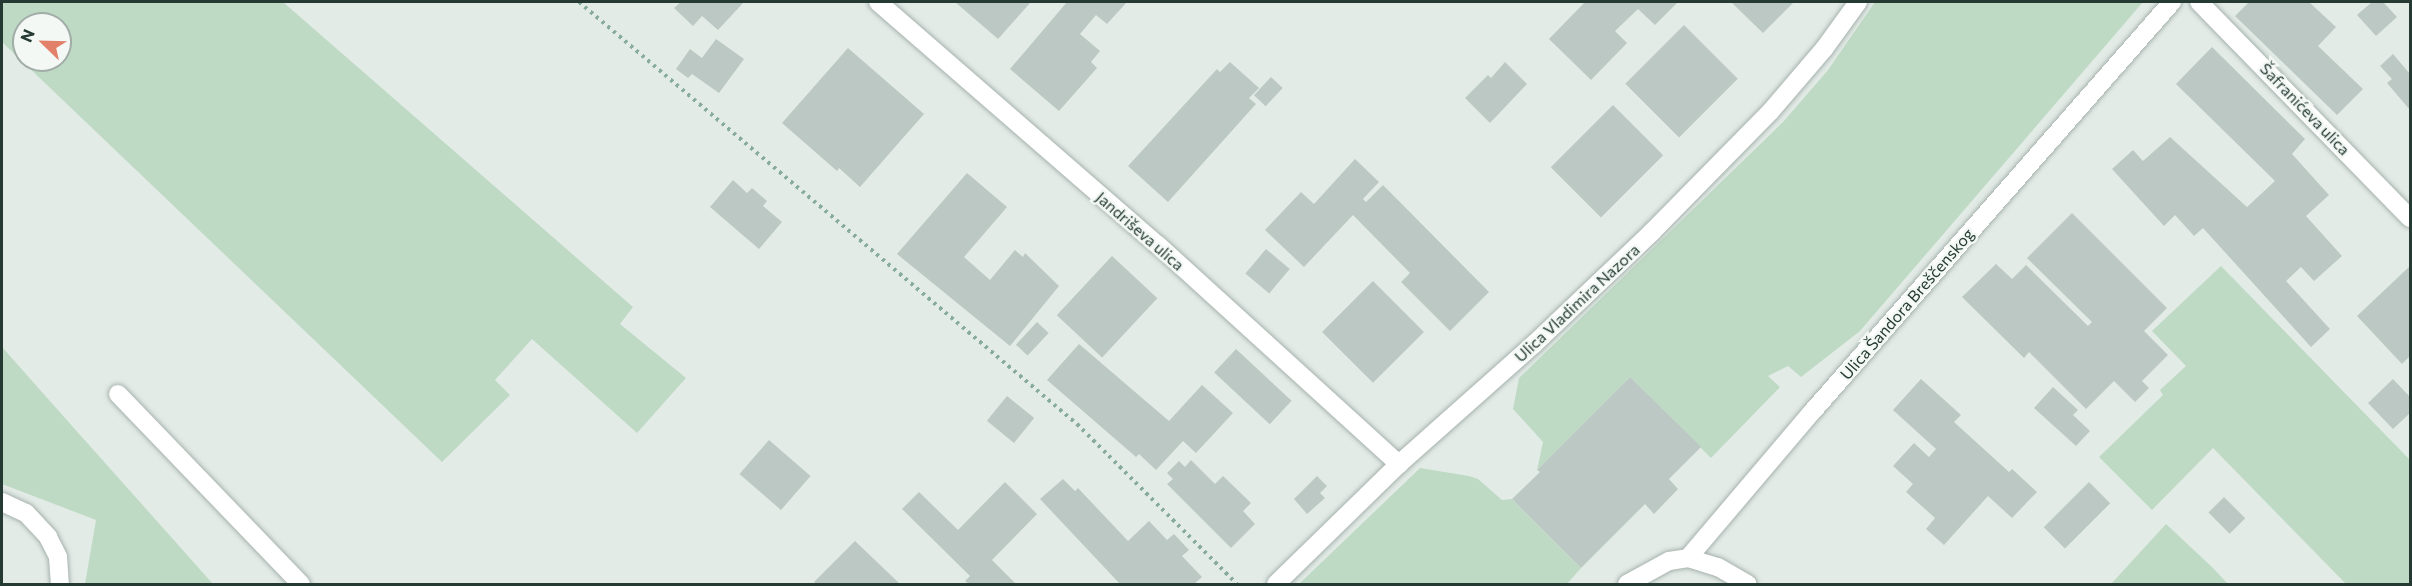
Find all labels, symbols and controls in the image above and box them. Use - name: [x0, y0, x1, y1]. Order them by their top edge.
- north arrow: [12, 12, 72, 72]
- text: N: [16, 26, 38, 45]
- street label: Šafranićeva ulica: [2256, 59, 2354, 159]
- street label: Jandriševa ulica: [1092, 188, 1188, 274]
- street label: Ulica Šandora Breščenskog: [1836, 224, 1978, 384]
- street label: Ulica Vladimira Nazora: [1510, 240, 1644, 366]

